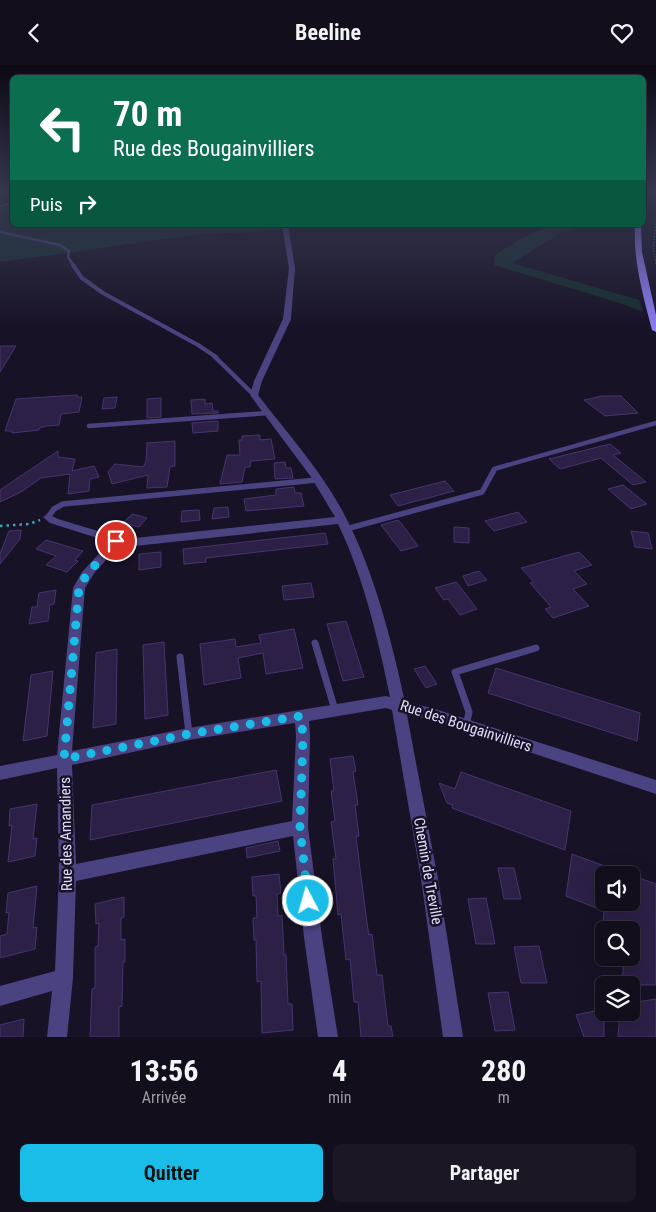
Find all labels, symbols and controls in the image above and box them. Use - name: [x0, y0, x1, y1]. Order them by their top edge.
- icon: back: [20, 19, 48, 47]
- icon: heart: [608, 19, 636, 47]
- text: Beeline: [295, 20, 361, 45]
- text: 70 m: [113, 94, 182, 135]
- icon: left: [30, 95, 95, 160]
- text: Rue des Bougainvilliers: [113, 136, 314, 161]
- icon: right: [73, 190, 101, 218]
- text: Puis: [30, 193, 63, 216]
- pin: [95, 520, 137, 562]
- icon: arrive: [102, 527, 130, 555]
- street label: Rue des Bougainvilliers: [398, 696, 534, 756]
- street label: Rue des Amandiers: [56, 777, 76, 891]
- street label: Chemin de Treville: [410, 816, 446, 926]
- map controls: [595, 866, 640, 1021]
- button: sound: [595, 866, 640, 911]
- position arrow: [281, 874, 333, 926]
- button: search: [595, 921, 640, 966]
- button: layers: [595, 976, 640, 1021]
- text: 13:56: [130, 1053, 198, 1088]
- text: 4: [332, 1053, 347, 1088]
- text: 280: [481, 1053, 526, 1088]
- text: Arrivée: [142, 1088, 186, 1107]
- text: min: [328, 1088, 351, 1107]
- text: m: [498, 1088, 510, 1107]
- button: Quitter: [20, 1144, 323, 1202]
- button: Partager: [333, 1144, 636, 1202]

